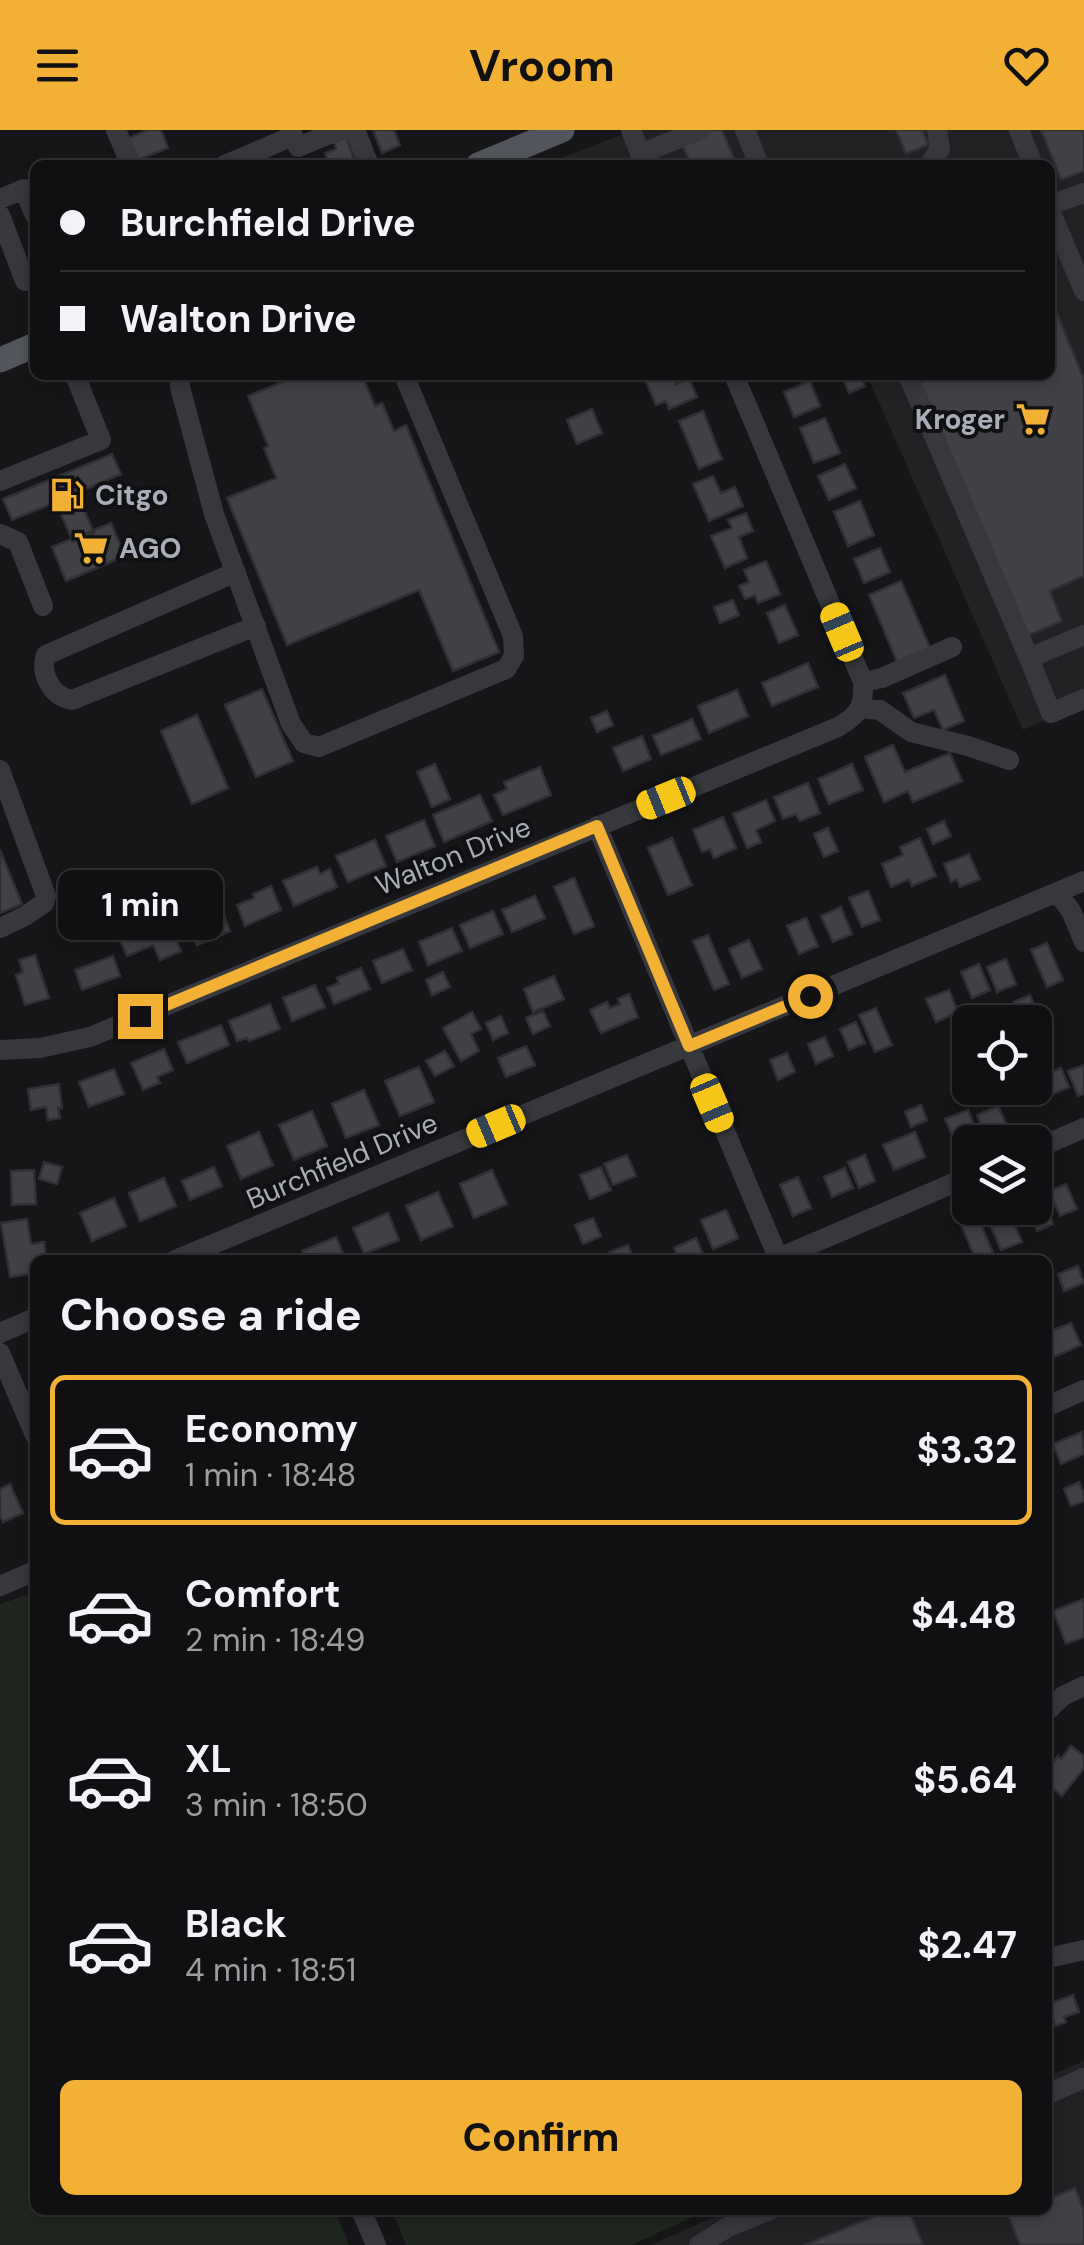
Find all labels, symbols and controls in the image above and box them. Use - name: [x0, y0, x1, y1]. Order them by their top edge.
- text: Vroom: [469, 36, 615, 95]
- icon: menu: [30, 38, 85, 93]
- icon: heart: [999, 38, 1054, 93]
- text: Burchfield Drive: [120, 198, 416, 248]
- text: Walton Drive: [120, 294, 357, 344]
- supermarket icon: Kroger: [1014, 400, 1052, 438]
- place label: Kroger: [915, 401, 1005, 438]
- fuel station icon: Citgo: [48, 476, 86, 514]
- place label: Citgo: [95, 477, 169, 514]
- supermarket icon: AGO: [72, 529, 110, 567]
- place label: AGO: [119, 530, 181, 567]
- car: [816, 599, 868, 665]
- car: [633, 773, 699, 823]
- street label: Walton Drive: [370, 808, 536, 904]
- callout: 1 min: [58, 871, 222, 941]
- text: 1 min: [102, 884, 179, 926]
- route start: [788, 974, 833, 1019]
- route end: [118, 994, 163, 1039]
- map controls: [952, 1005, 1052, 1225]
- button: locate: [952, 1005, 1052, 1105]
- car: [686, 1070, 738, 1136]
- car: [463, 1100, 529, 1152]
- street label: Burchfield Drive: [241, 1104, 443, 1218]
- button: layers: [952, 1125, 1052, 1225]
- text: Choose a ride: [60, 1285, 362, 1344]
- text: Economy: [185, 1404, 358, 1454]
- icon: car: [65, 1405, 155, 1495]
- text: $3.32: [917, 1425, 1017, 1475]
- text: 1 min · 18:48: [185, 1454, 356, 1496]
- text: Comfort: [185, 1569, 341, 1619]
- icon: car: [65, 1570, 155, 1660]
- text: $4.48: [911, 1590, 1017, 1640]
- text: 2 min · 18:49: [185, 1619, 365, 1661]
- text: XL: [185, 1734, 232, 1784]
- icon: car: [65, 1735, 155, 1825]
- text: $5.64: [913, 1755, 1017, 1805]
- text: 3 min · 18:50: [185, 1784, 368, 1826]
- text: Black: [185, 1899, 287, 1949]
- icon: car: [65, 1900, 155, 1990]
- text: $2.47: [917, 1920, 1017, 1970]
- text: 4 min · 18:51: [185, 1949, 356, 1991]
- button: Confirm: [60, 2080, 1022, 2195]

